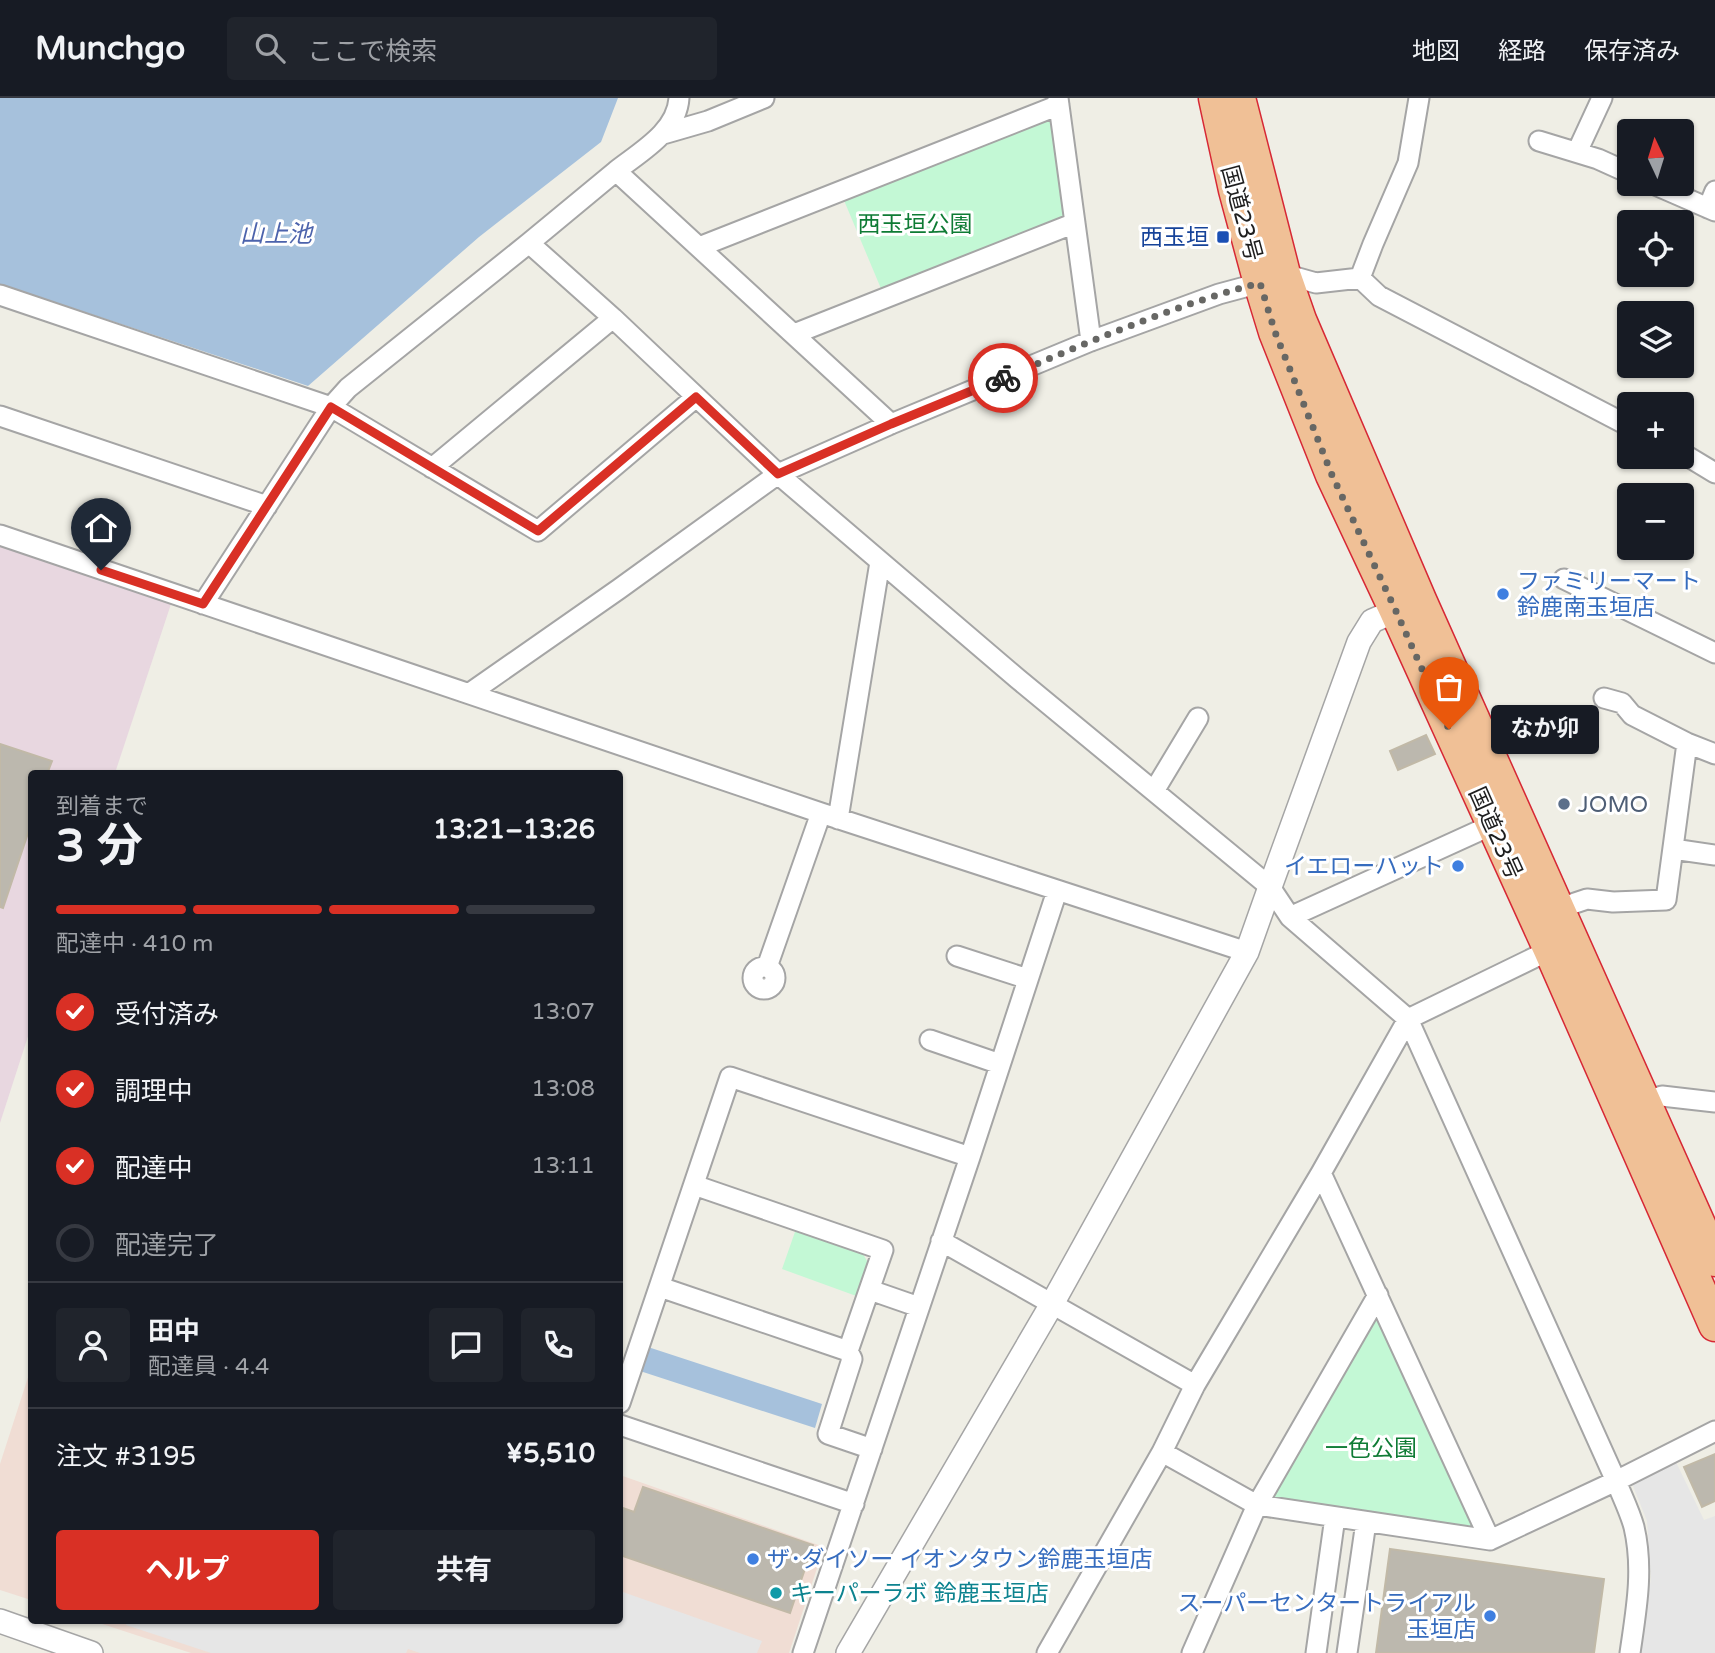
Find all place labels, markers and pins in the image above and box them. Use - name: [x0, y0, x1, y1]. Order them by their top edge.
- place label: 西玉垣: [1140, 224, 1209, 252]
- marker: 西玉垣: [1215, 229, 1231, 245]
- pin: [71, 498, 131, 570]
- place label: ファミリーマート 鈴鹿南玉垣店: [1517, 568, 1701, 622]
- marker: ファミリーマート 鈴鹿南玉垣店: [1495, 586, 1511, 602]
- pin: [1419, 657, 1479, 729]
- callout: なか卯: [1491, 704, 1600, 754]
- place label: JOMO: [1578, 791, 1648, 819]
- marker: JOMO: [1556, 796, 1572, 812]
- place label: イエローハット: [1284, 853, 1444, 881]
- marker: イエローハット: [1450, 858, 1466, 874]
- place label: ザ･ダイソー イオンタウン鈴鹿玉垣店: [767, 1546, 1152, 1574]
- marker: ザ･ダイソー イオンタウン鈴鹿玉垣店: [745, 1551, 761, 1567]
- place label: キーパーラボ 鈴鹿玉垣店: [790, 1580, 1049, 1608]
- marker: キーパーラボ 鈴鹿玉垣店: [768, 1585, 784, 1601]
- place label: スーパーセンタートライアル 玉垣店: [1177, 1590, 1476, 1644]
- marker: スーパーセンタートライアル 玉垣店: [1482, 1608, 1498, 1624]

